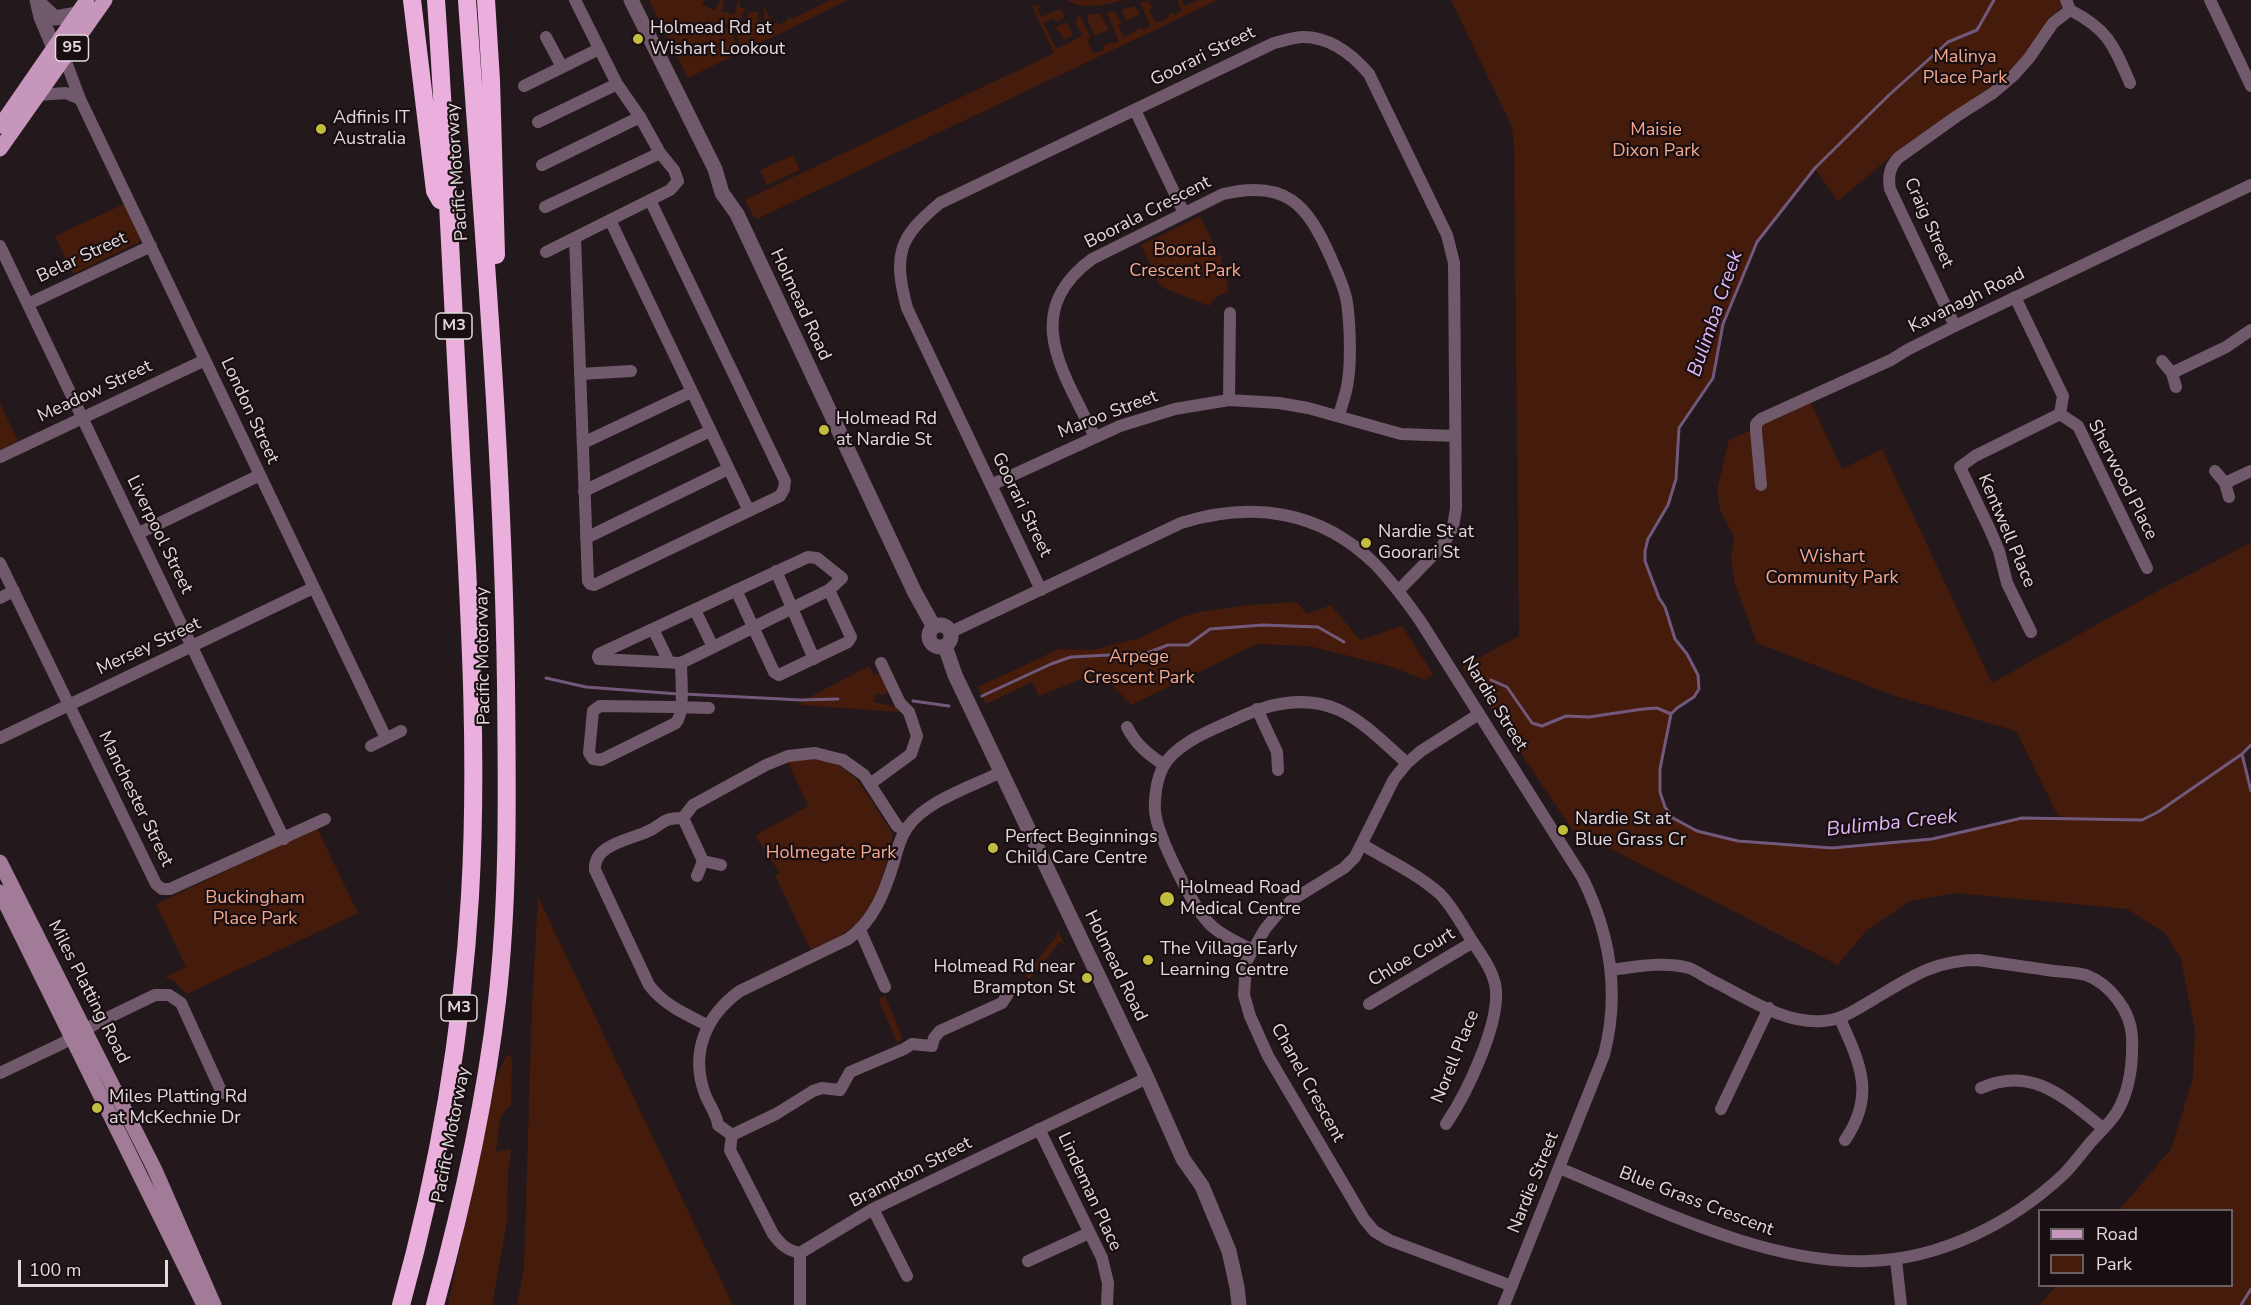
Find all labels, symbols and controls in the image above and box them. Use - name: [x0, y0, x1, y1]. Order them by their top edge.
- place label: Holmead Rd at Wishart Lookout: [650, 18, 785, 60]
- street label: Goorari Street: [1147, 22, 1259, 92]
- marker: Holmead Rd at Wishart Lookout: [631, 32, 645, 46]
- road number: 95: [56, 35, 88, 61]
- park label: Malinya Place Park: [1923, 47, 2007, 90]
- street label: Pacific Motorway: [442, 102, 474, 242]
- place label: Adfinis IT Australia: [333, 108, 410, 150]
- park label: Maisie Dixon Park: [1612, 120, 1700, 162]
- marker: Adfinis IT Australia: [314, 122, 328, 136]
- street label: Boorala Crescent: [1081, 172, 1215, 254]
- street label: Craig Street: [1899, 175, 1957, 271]
- street label: Belar Street: [34, 228, 130, 288]
- park label: Boorala Crescent Park: [1129, 240, 1241, 282]
- street label: Holmead Road: [765, 246, 835, 364]
- water label: Bulimba Creek: [1683, 248, 1749, 380]
- street label: Kavanagh Road: [1905, 264, 2029, 338]
- road number: M3: [436, 313, 472, 339]
- street label: London Street: [215, 355, 283, 467]
- street label: Meadow Street: [34, 356, 156, 428]
- street label: Maroo Street: [1055, 386, 1161, 444]
- place label: Holmead Rd at Nardie St: [836, 409, 937, 452]
- street label: Sherwood Place: [2082, 416, 2162, 544]
- marker: Holmead Rd at Nardie St: [817, 423, 831, 437]
- street label: Goorari Street: [986, 449, 1056, 561]
- street label: Kentwell Place: [1972, 471, 2040, 591]
- street label: Liverpool Street: [121, 472, 197, 598]
- place label: Nardie St at Goorari St: [1378, 522, 1474, 564]
- marker: Nardie St at Goorari St: [1359, 536, 1373, 550]
- park label: Wishart Community Park: [1765, 547, 1899, 590]
- street label: Pacific Motorway: [472, 587, 496, 725]
- street label: Mersey Street: [93, 613, 205, 681]
- park label: Arpege Crescent Park: [1083, 647, 1195, 690]
- street label: Nardie Street: [1456, 653, 1532, 755]
- street label: Manchester Street: [93, 728, 177, 870]
- water label: Bulimba Creek: [1825, 805, 1959, 843]
- place label: Nardie St at Blue Grass Cr: [1575, 809, 1686, 852]
- marker: Nardie St at Blue Grass Cr: [1556, 823, 1570, 837]
- place label: Perfect Beginnings Child Care Centre: [1005, 827, 1158, 870]
- marker: Perfect Beginnings Child Care Centre: [986, 841, 1000, 855]
- park label: Holmegate Park: [766, 843, 896, 865]
- place label: Holmead Road Medical Centre: [1180, 878, 1301, 920]
- park label: Buckingham Place Park: [205, 888, 305, 930]
- marker: Holmead Road Medical Centre: [1158, 890, 1176, 908]
- street label: Holmead Road: [1079, 907, 1151, 1025]
- street label: Miles Platting Road: [43, 917, 133, 1067]
- street label: Chloe Court: [1365, 924, 1459, 992]
- place label: The Village Early Learning Centre: [1160, 939, 1298, 982]
- marker: The Village Early Learning Centre: [1141, 953, 1155, 967]
- place label: Holmead Rd near Brampton St: [934, 957, 1075, 1000]
- marker: Holmead Rd near Brampton St: [1080, 971, 1094, 985]
- road number: M3: [441, 995, 477, 1021]
- street label: Norell Place: [1428, 1007, 1484, 1107]
- street label: Chanel Crescent: [1265, 1020, 1349, 1146]
- street label: Pacific Motorway: [428, 1065, 476, 1205]
- place label: Miles Platting Rd at McKechnie Dr: [109, 1087, 247, 1130]
- marker: Miles Platting Rd at McKechnie Dr: [90, 1101, 104, 1115]
- street label: Lindeman Place: [1052, 1129, 1126, 1255]
- street label: Nardie Street: [1504, 1129, 1564, 1237]
- street label: Brampton Street: [846, 1133, 976, 1213]
- street label: Blue Grass Crescent: [1616, 1163, 1776, 1241]
- legend: [2038, 1209, 2233, 1287]
- text: Road: [2096, 1222, 2138, 1246]
- scale bar: [21, 1248, 171, 1286]
- text: Park: [2096, 1252, 2132, 1276]
- text: 100 m: [29, 1258, 81, 1282]

